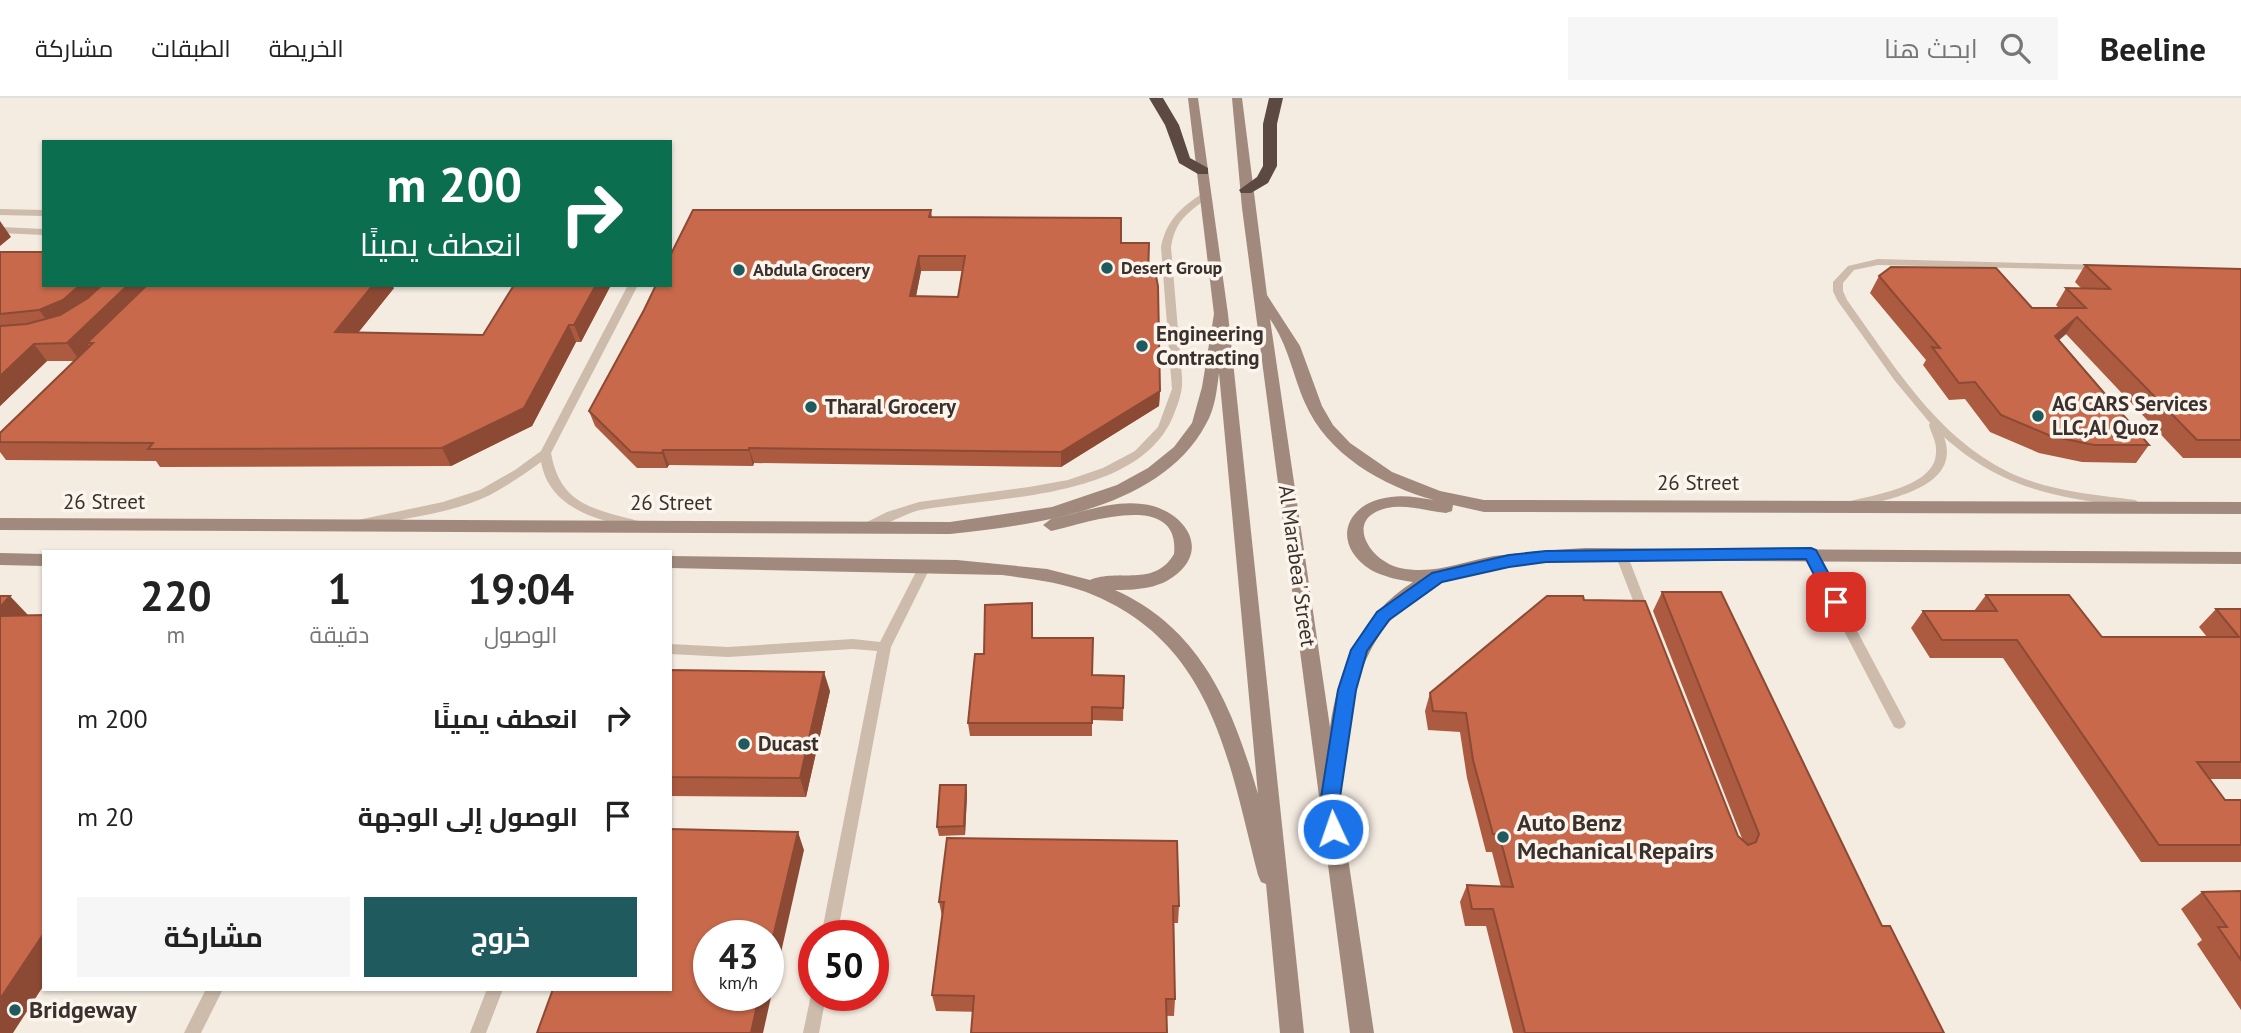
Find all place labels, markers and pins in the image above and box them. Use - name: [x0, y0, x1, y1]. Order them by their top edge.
- place label: Desert Group: [1121, 256, 1223, 279]
- place label: Abdula Grocery: [753, 258, 870, 281]
- marker: Desert Group: [1099, 260, 1115, 276]
- marker: Abdula Grocery: [731, 262, 747, 278]
- place label: Engineering Contracting: [1156, 320, 1264, 371]
- marker: Engineering Contracting: [1134, 338, 1150, 354]
- place label: AG CARS Services LLC,Al Quoz: [2052, 390, 2208, 441]
- place label: Tharal Grocery: [825, 393, 957, 420]
- marker: Tharal Grocery: [803, 399, 819, 415]
- marker: AG CARS Services LLC,Al Quoz: [2030, 408, 2046, 424]
- pin: [1806, 572, 1866, 632]
- place label: Ducast: [758, 730, 819, 757]
- marker: Ducast: [736, 736, 752, 752]
- place label: Auto Benz Mechanical Repairs: [1517, 807, 1714, 866]
- marker: Auto Benz Mechanical Repairs: [1495, 829, 1511, 845]
- place label: Bridgeway: [29, 994, 137, 1025]
- marker: Bridgeway: [7, 1002, 23, 1018]

